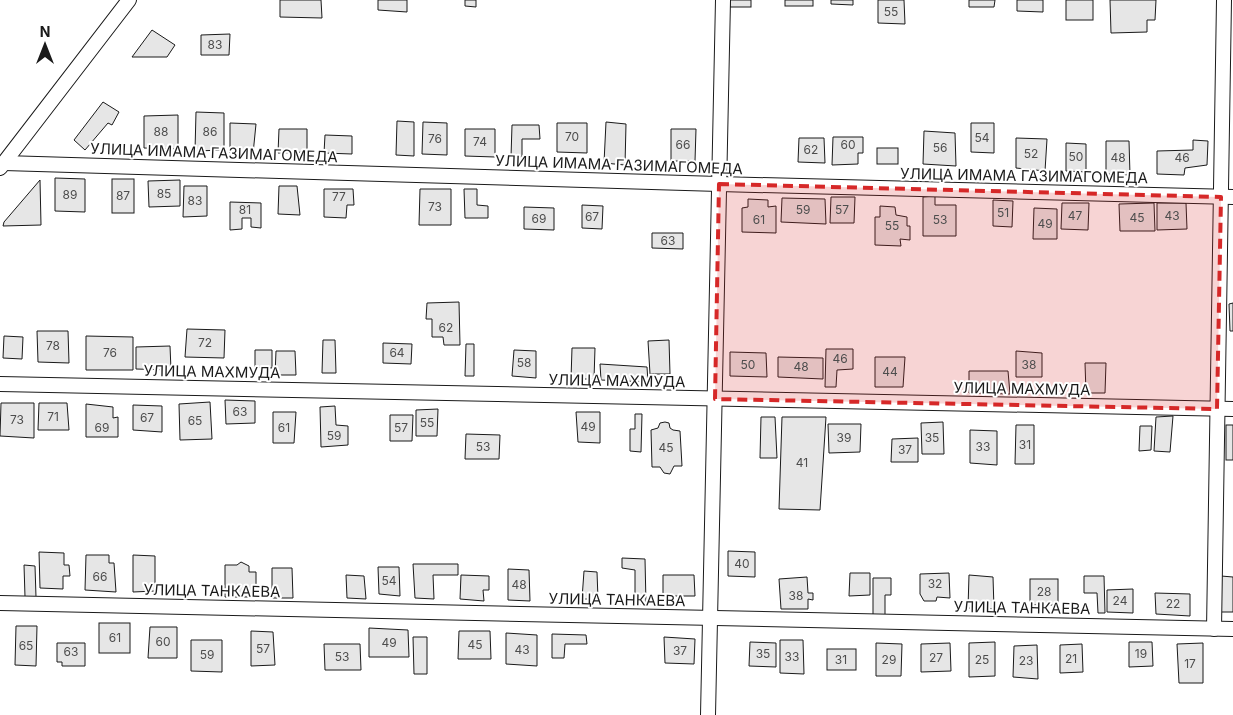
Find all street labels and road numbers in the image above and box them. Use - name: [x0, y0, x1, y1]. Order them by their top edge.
- street label: УЛИЦА ИМАМА ГАЗИМАГОМЕДА: [90, 139, 338, 166]
- street label: УЛИЦА ИМАМА ГАЗИМАГОМЕДА: [495, 151, 743, 178]
- street label: УЛИЦА ИМАМА ГАЗИМАГОМЕДА: [900, 164, 1148, 187]
- street label: УЛИЦА МАХМУДА: [143, 361, 281, 382]
- street label: УЛИЦА МАХМУДА: [548, 370, 686, 391]
- street label: УЛИЦА МАХМУДА: [953, 378, 1091, 399]
- street label: УЛИЦА ТАНКАЕВА: [143, 580, 281, 601]
- street label: УЛИЦА ТАНКАЕВА: [548, 589, 686, 610]
- street label: УЛИЦА ТАНКАЕВА: [953, 597, 1091, 618]

